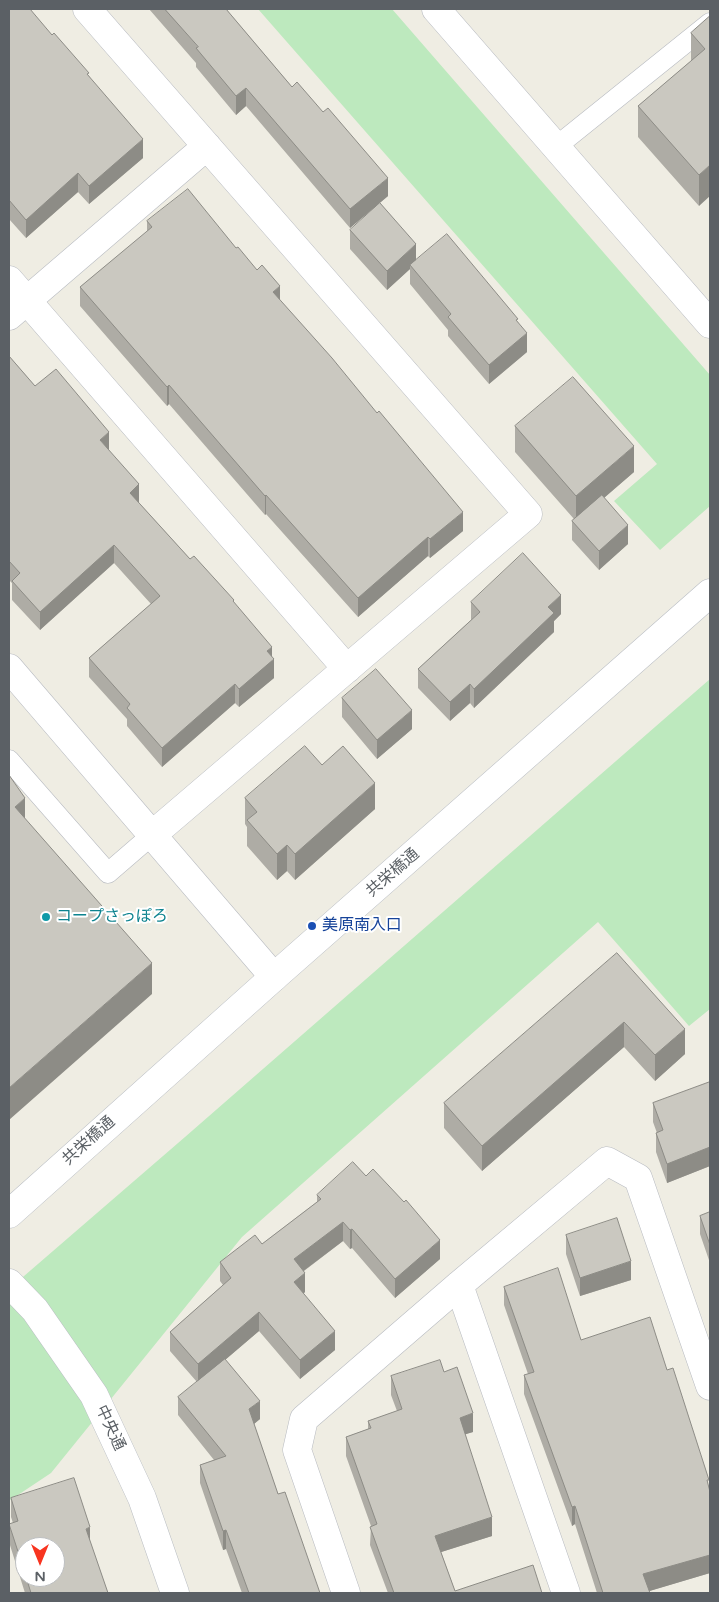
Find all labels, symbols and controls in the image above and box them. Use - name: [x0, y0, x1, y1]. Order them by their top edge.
- street label: 共栄橋通: [363, 845, 423, 901]
- place label: コープさっぽろ: [56, 907, 168, 927]
- marker: コープさっぽろ: [40, 911, 52, 923]
- place label: 美原南入口: [322, 916, 402, 936]
- marker: 美原南入口: [306, 920, 318, 932]
- street label: 共栄橋通: [59, 1112, 119, 1170]
- street label: 中央通: [91, 1402, 129, 1454]
- north arrow: [15, 1537, 65, 1587]
- text: N: [34, 1568, 46, 1585]

